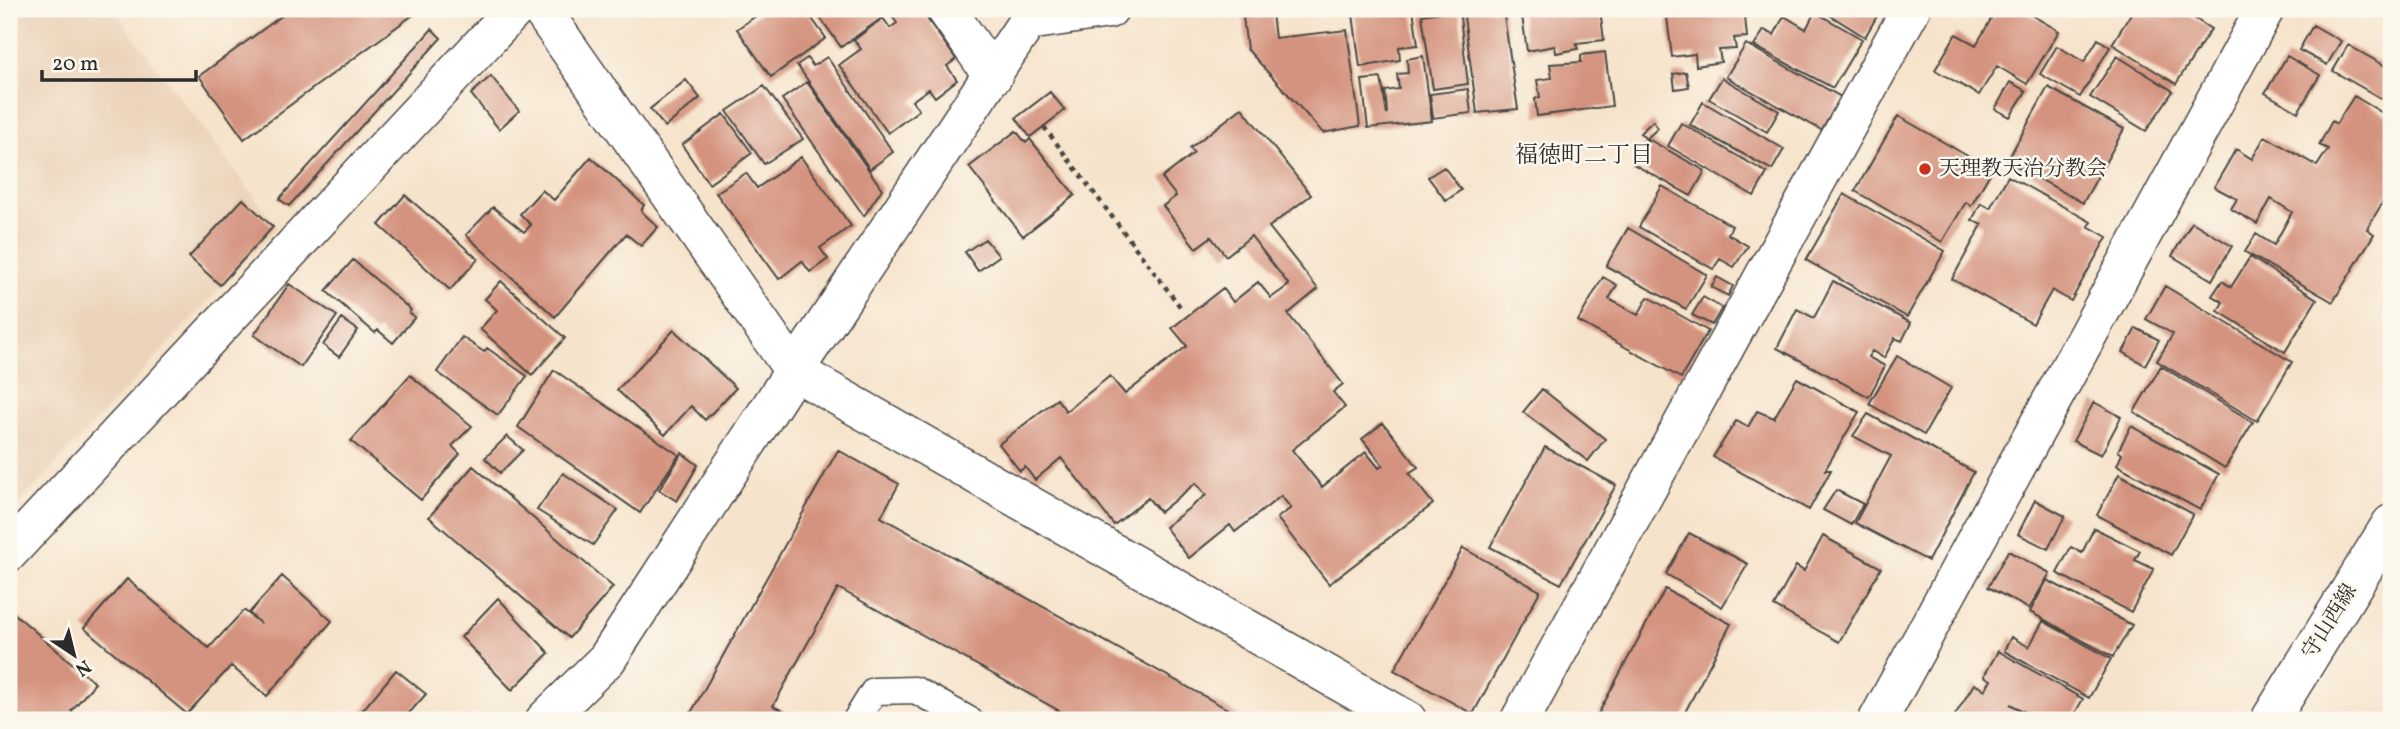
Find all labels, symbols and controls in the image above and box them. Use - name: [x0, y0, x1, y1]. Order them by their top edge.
- scale bar: [42, 38, 196, 82]
- text: 20 m: [52, 50, 98, 79]
- district label: 福徳町二丁目: [1515, 140, 1653, 172]
- place label: 天理教天治分教会: [1939, 155, 2107, 184]
- marker: 天理教天治分教会: [1917, 161, 1933, 177]
- street label: 守山西線: [2295, 579, 2365, 665]
- north arrow: [38, 620, 108, 690]
- text: N: [69, 653, 96, 682]

